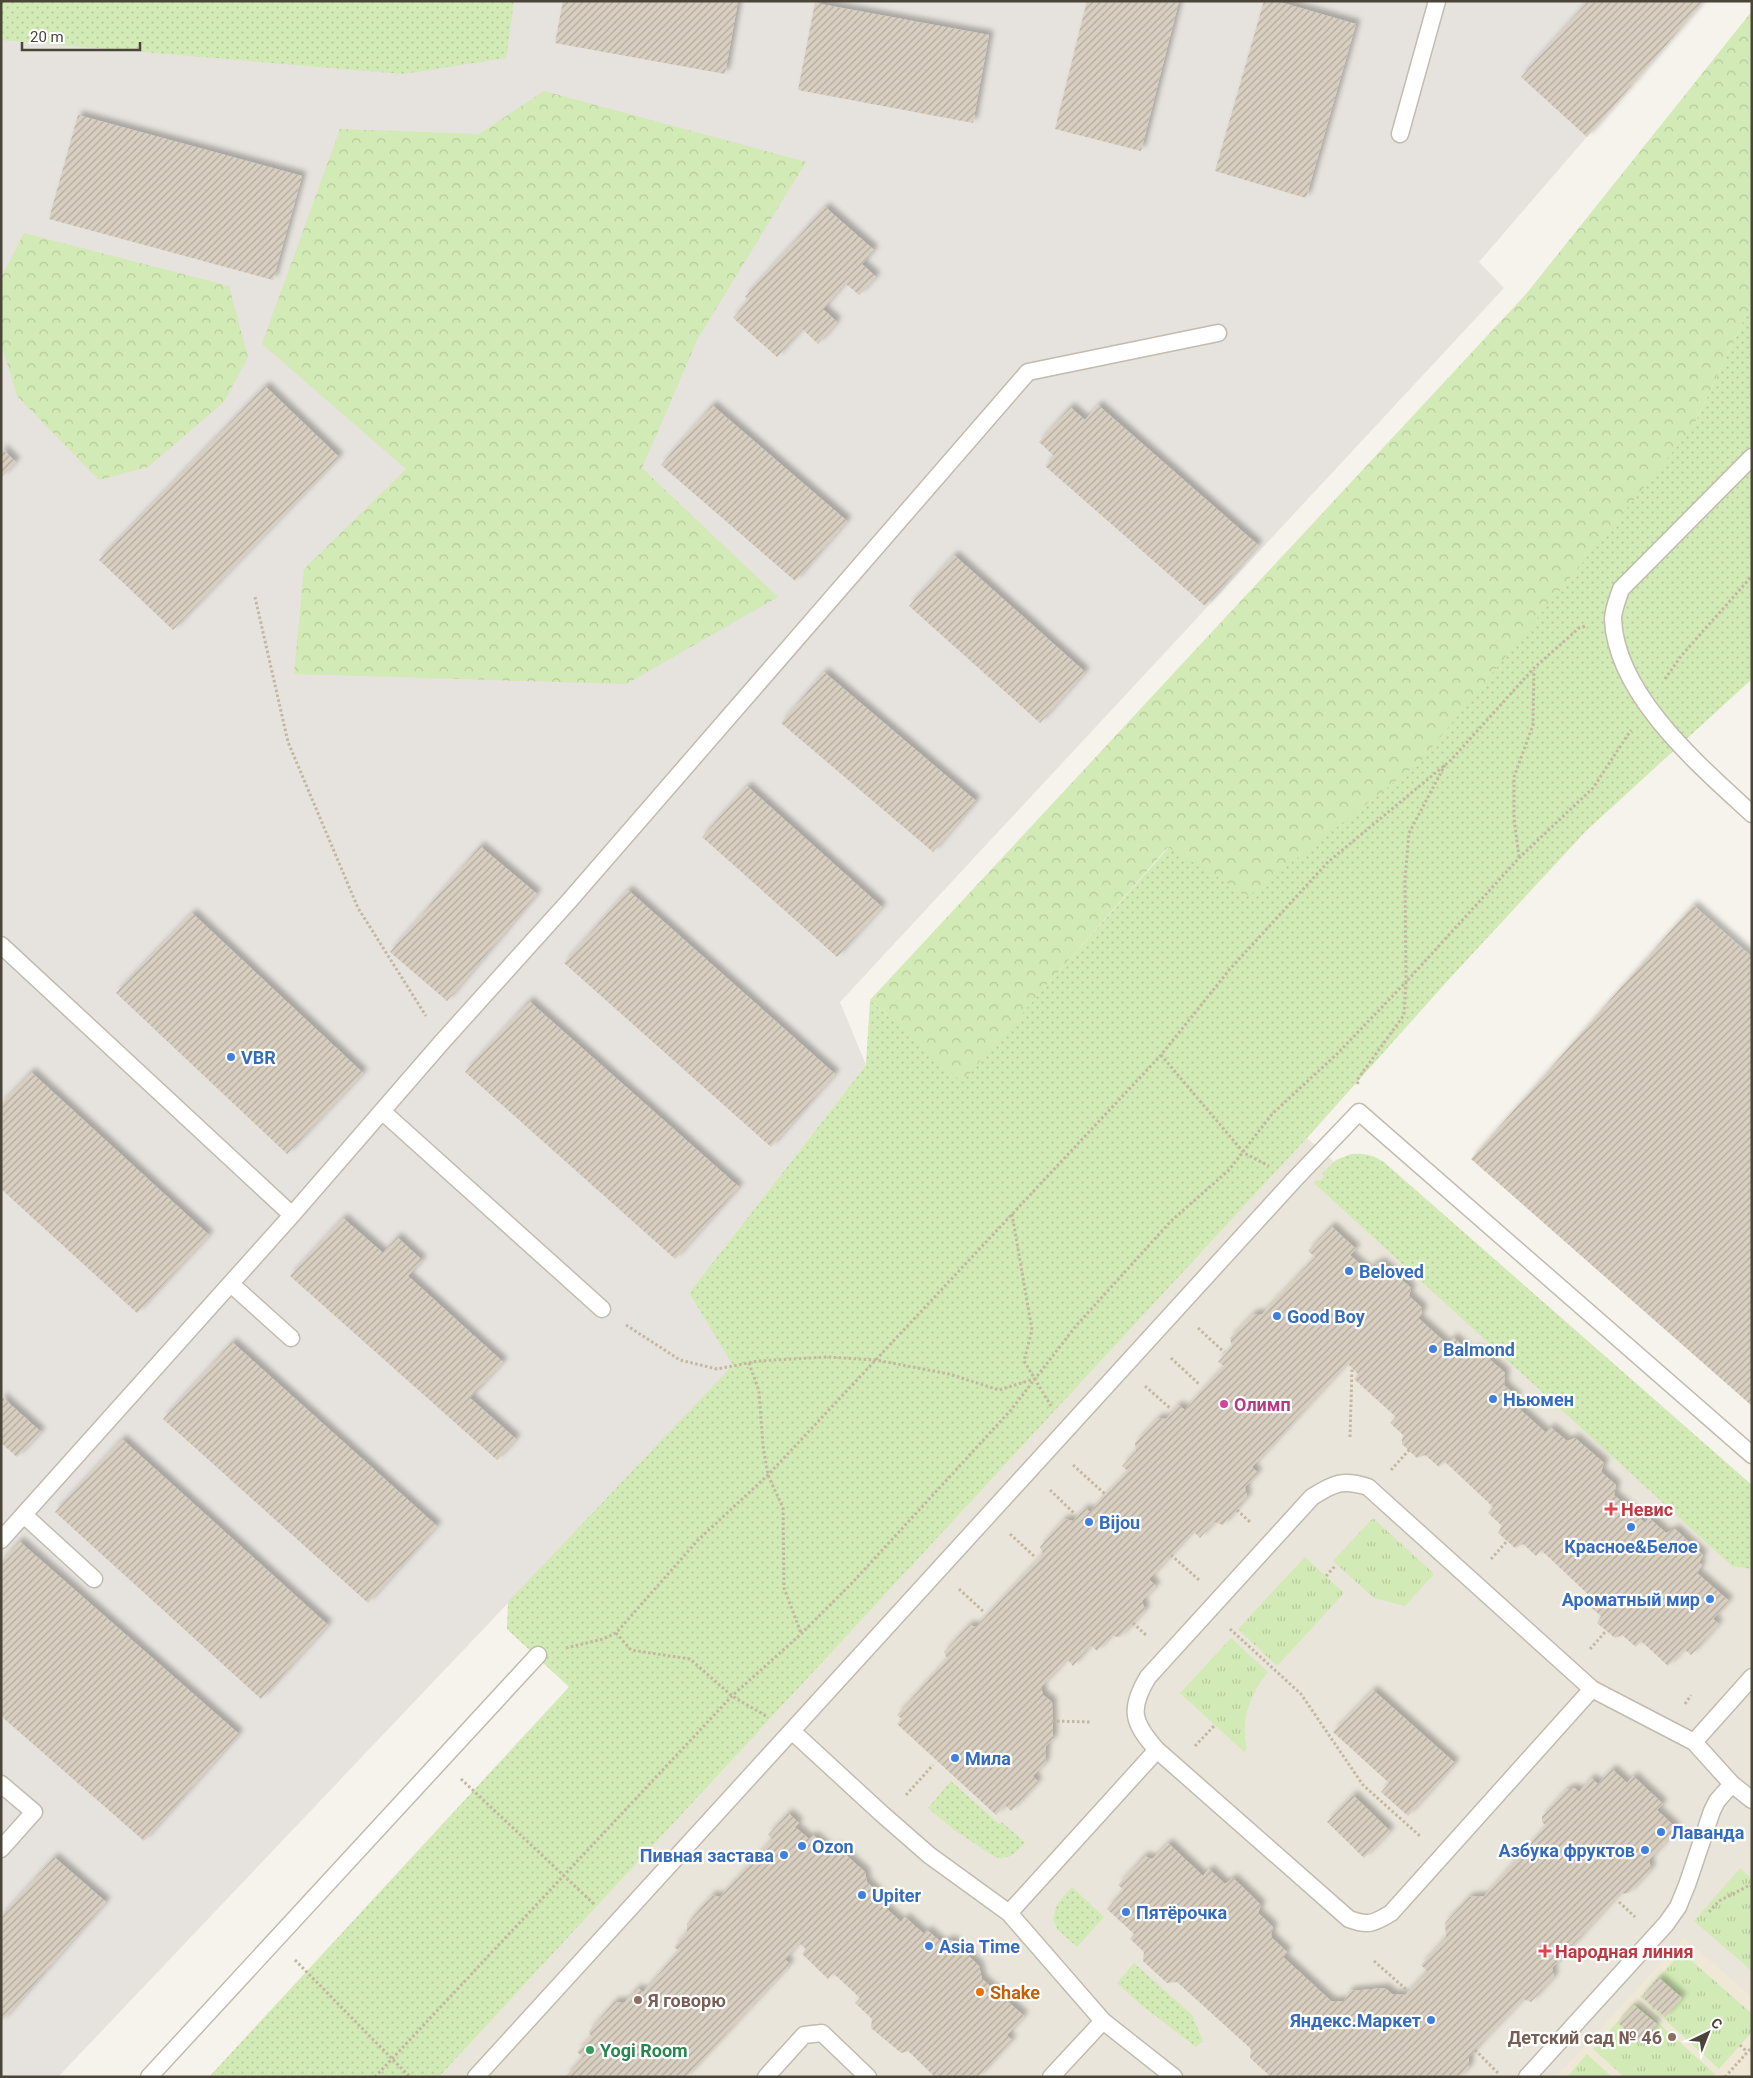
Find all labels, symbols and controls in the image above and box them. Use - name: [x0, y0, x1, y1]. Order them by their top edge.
- scale bar: [22, 20, 140, 52]
- text: 20 m: [30, 28, 64, 46]
- place label: VBR: [241, 1047, 276, 1068]
- marker: VBR: [225, 1051, 237, 1063]
- place label: Beloved: [1359, 1261, 1424, 1282]
- marker: Beloved: [1343, 1265, 1355, 1277]
- place label: Good Boy: [1287, 1306, 1366, 1327]
- marker: Good Boy: [1271, 1310, 1283, 1322]
- place label: Balmond: [1443, 1339, 1515, 1360]
- marker: Balmond: [1427, 1343, 1439, 1355]
- place label: Ньюмен: [1503, 1389, 1574, 1410]
- marker: Ньюмен: [1487, 1393, 1499, 1405]
- place label: Олимп: [1234, 1394, 1291, 1415]
- marker: Олимп: [1218, 1398, 1230, 1410]
- place label: Невис: [1621, 1499, 1673, 1520]
- marker: Невис: [1605, 1503, 1617, 1515]
- place label: Bijou: [1099, 1512, 1140, 1533]
- marker: Bijou: [1083, 1516, 1095, 1528]
- marker: Красное&Белое: [1625, 1521, 1637, 1533]
- place label: Красное&Белое: [1564, 1536, 1698, 1557]
- place label: Ароматный мир: [1562, 1589, 1700, 1610]
- marker: Ароматный мир: [1704, 1593, 1716, 1605]
- place label: Мила: [965, 1748, 1011, 1769]
- marker: Мила: [949, 1752, 961, 1764]
- place label: Лаванда: [1671, 1822, 1745, 1843]
- marker: Лаванда: [1655, 1826, 1667, 1838]
- place label: Ozon: [812, 1836, 854, 1857]
- marker: Ozon: [796, 1840, 808, 1852]
- place label: Азбука фруктов: [1498, 1840, 1635, 1861]
- marker: Азбука фруктов: [1639, 1844, 1651, 1856]
- place label: Пивная застава: [640, 1845, 774, 1866]
- marker: Пивная застава: [778, 1849, 790, 1861]
- place label: Upiter: [872, 1885, 922, 1906]
- marker: Upiter: [856, 1889, 868, 1901]
- place label: Пятёрочка: [1136, 1902, 1227, 1923]
- marker: Пятёрочка: [1120, 1906, 1132, 1918]
- place label: Asia Time: [939, 1936, 1020, 1957]
- marker: Asia Time: [923, 1940, 935, 1952]
- place label: Народная линия: [1555, 1941, 1693, 1962]
- marker: Народная линия: [1539, 1945, 1551, 1957]
- place label: Shake: [990, 1982, 1040, 2003]
- marker: Shake: [974, 1986, 986, 1998]
- place label: Я говорю: [647, 1990, 726, 2011]
- marker: Я говорю: [632, 1994, 644, 2006]
- north arrow: [1683, 2008, 1733, 2058]
- place label: Яндекс.Маркет: [1289, 2010, 1421, 2031]
- marker: Яндекс.Маркет: [1425, 2014, 1437, 2026]
- text: С: [1708, 2015, 1726, 2032]
- place label: Детский сад № 46: [1508, 2027, 1662, 2048]
- marker: Детский сад № 46: [1666, 2031, 1678, 2043]
- place label: Yogi Room: [600, 2040, 688, 2061]
- marker: Yogi Room: [584, 2044, 596, 2056]

